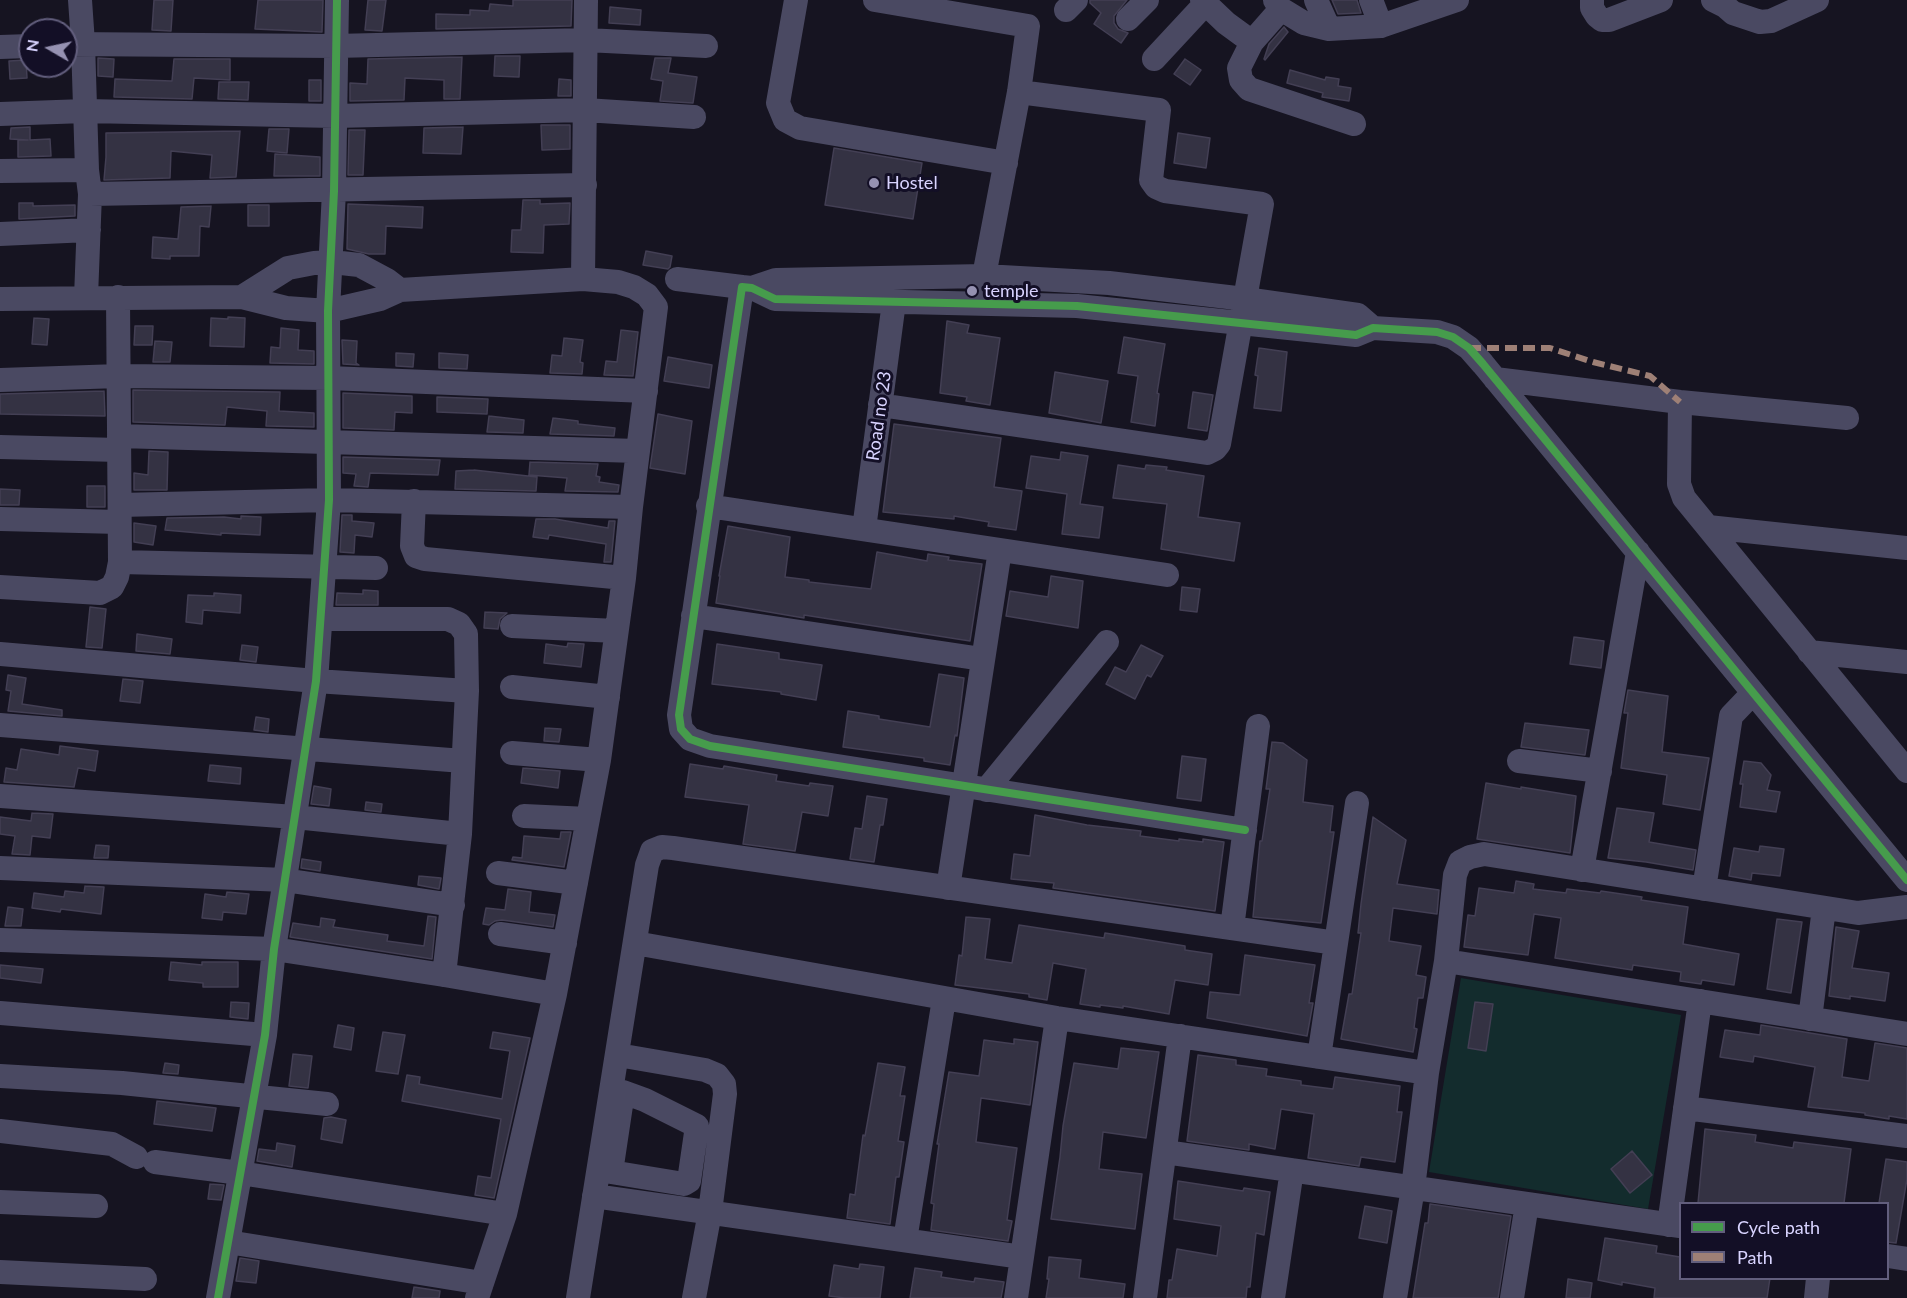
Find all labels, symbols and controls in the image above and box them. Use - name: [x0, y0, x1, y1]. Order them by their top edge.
- north arrow: [18, 18, 78, 78]
- text: N: [21, 38, 42, 53]
- place label: Hostel: [886, 172, 938, 194]
- marker: Hostel: [867, 176, 881, 190]
- place label: temple: [984, 280, 1039, 302]
- marker: temple: [965, 284, 979, 298]
- street label: Road no 23: [862, 370, 896, 462]
- legend: [1679, 1202, 1889, 1280]
- text: Cycle path: [1737, 1216, 1820, 1238]
- text: Path: [1737, 1246, 1773, 1268]

